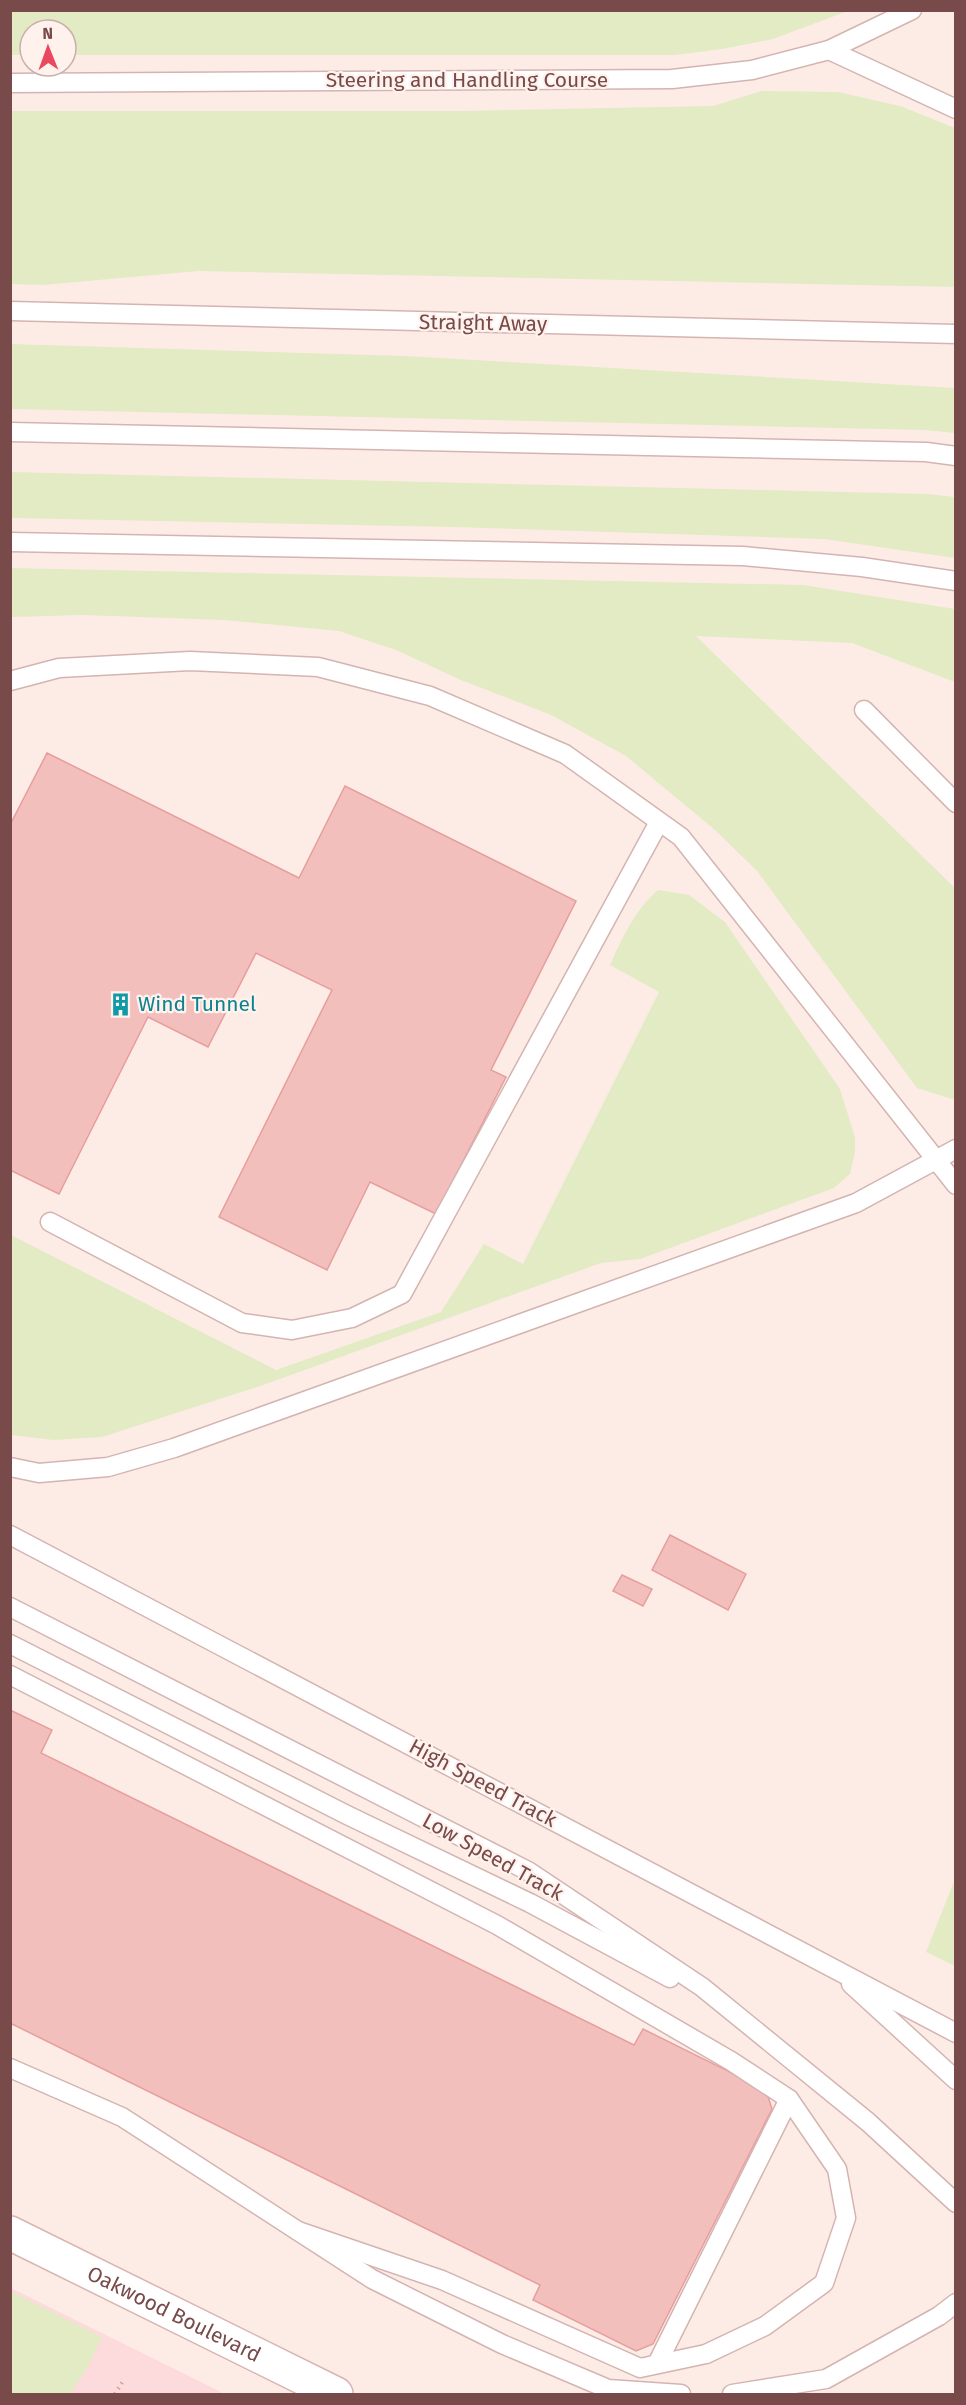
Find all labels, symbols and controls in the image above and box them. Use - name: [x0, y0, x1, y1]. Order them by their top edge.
- north arrow: [18, 18, 78, 78]
- text: N: [42, 24, 53, 43]
- street label: Steering and Handling Course: [326, 67, 608, 93]
- street label: Straight Away: [419, 309, 548, 337]
- building icon: Wind Tunnel: [107, 991, 133, 1017]
- place label: Wind Tunnel: [138, 991, 256, 1017]
- street label: High Speed Track: [405, 1733, 562, 1833]
- street label: Low Speed Track: [418, 1807, 568, 1907]
- street label: Oakwood Boulevard: [83, 2260, 265, 2368]

